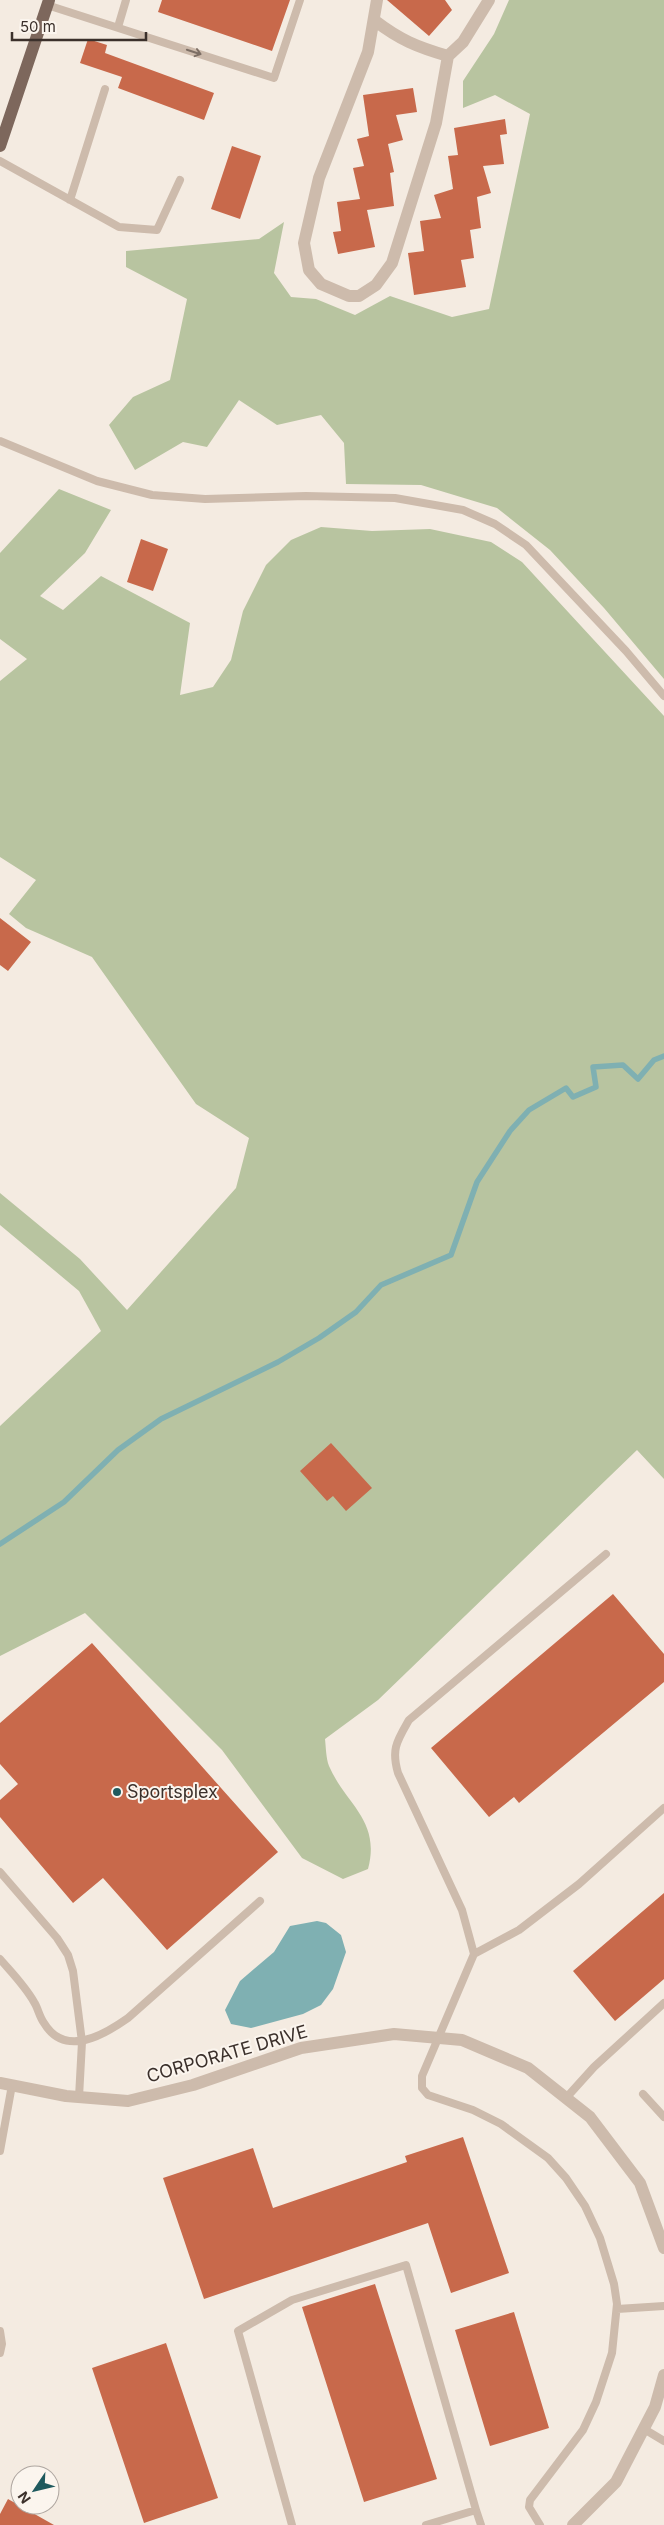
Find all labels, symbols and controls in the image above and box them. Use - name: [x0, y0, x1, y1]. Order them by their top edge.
- scale bar: [12, 10, 146, 42]
- text: 50 m: [20, 17, 56, 36]
- one-way arrow: [185, 48, 201, 57]
- place label: Sportsplex: [127, 1781, 218, 1802]
- marker: Sportsplex: [111, 1786, 123, 1798]
- street label: CORPORATE DRIVE: [144, 2020, 310, 2087]
- north arrow: [10, 2465, 60, 2515]
- text: N: [14, 2488, 34, 2507]

